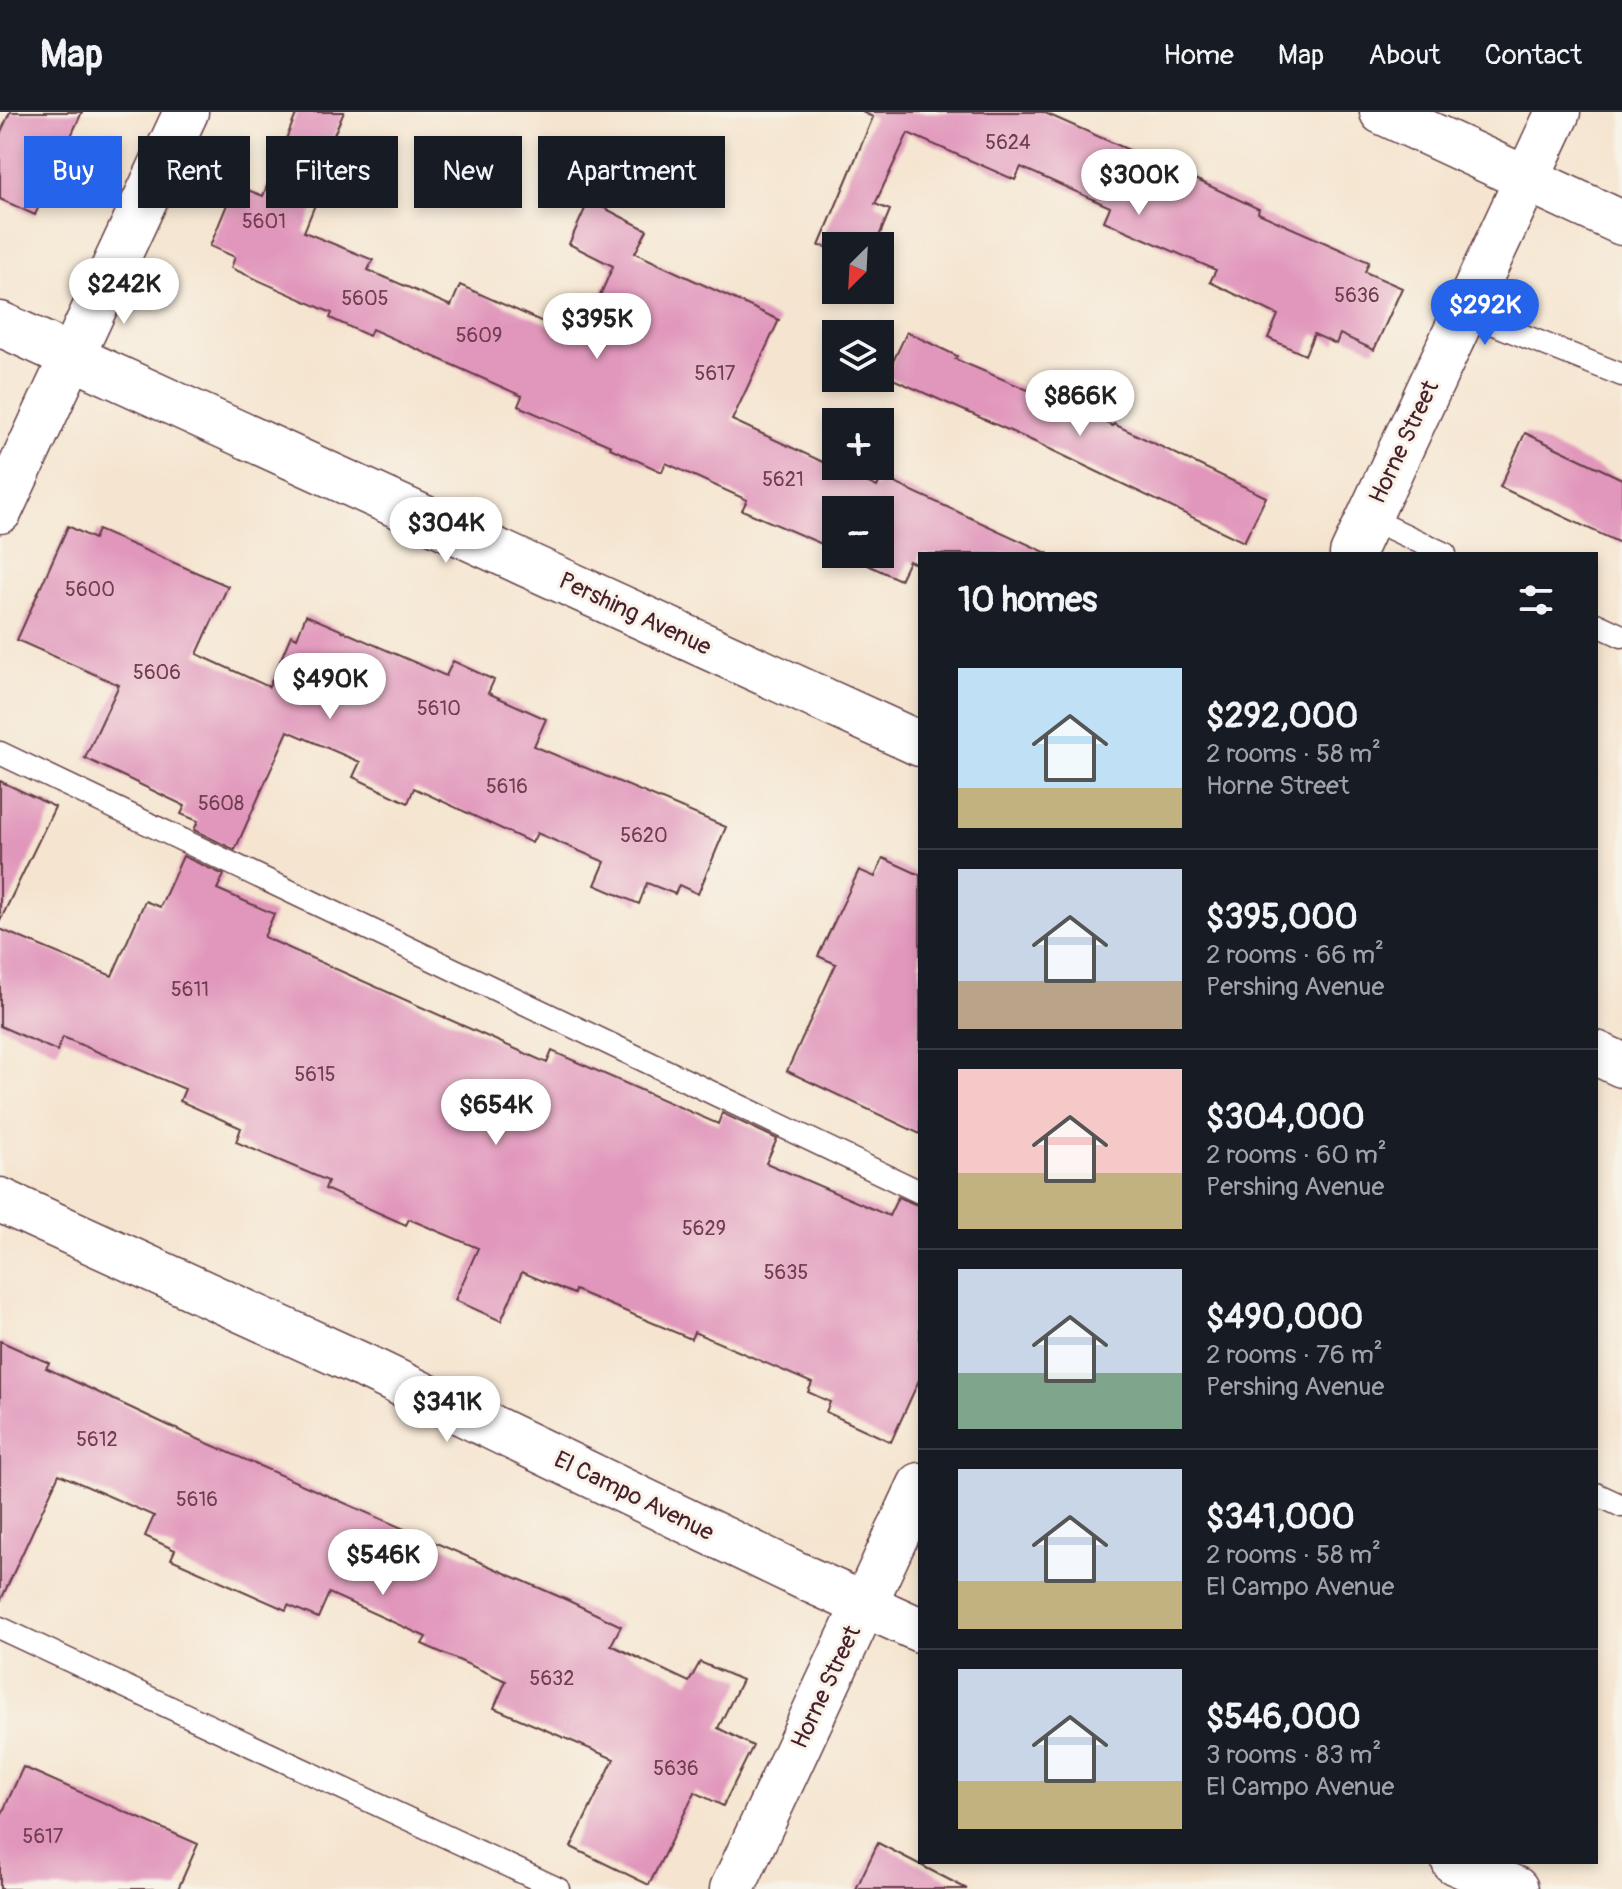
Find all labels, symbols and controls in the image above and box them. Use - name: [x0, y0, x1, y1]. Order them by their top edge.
- text: Map: [40, 31, 103, 79]
- text: Home: [1163, 38, 1234, 73]
- text: Map: [1278, 38, 1324, 73]
- text: About: [1368, 38, 1441, 73]
- text: Contact: [1485, 38, 1582, 73]
- house number: 5624: [985, 130, 1031, 155]
- chip: Buy: [24, 136, 122, 208]
- chip: Rent: [138, 136, 250, 208]
- chip: Filters: [266, 136, 398, 208]
- chip: New: [414, 136, 522, 208]
- chip: Apartment: [538, 136, 725, 208]
- pin: $300K: [1083, 149, 1195, 217]
- text: $300K: [1099, 159, 1179, 191]
- house number: 5601: [242, 209, 286, 234]
- north arrow: [822, 232, 894, 304]
- map controls: [822, 232, 894, 568]
- pin: $242K: [68, 258, 180, 326]
- text: $242K: [87, 268, 161, 300]
- pin: $292K: [1429, 279, 1541, 347]
- house number: 5636: [1334, 283, 1380, 308]
- house number: 5605: [342, 286, 388, 311]
- text: $292K: [1449, 289, 1521, 321]
- pin: $395K: [541, 293, 653, 361]
- text: $395K: [561, 303, 633, 335]
- button: layers: [822, 320, 894, 392]
- house number: 5609: [456, 323, 502, 348]
- house number: 5617: [695, 361, 736, 386]
- pin: $866K: [1024, 370, 1136, 438]
- street label: Horne Street: [1363, 376, 1445, 508]
- text: $866K: [1043, 380, 1117, 412]
- button: +: [822, 408, 894, 480]
- house number: 5621: [762, 467, 804, 492]
- button: −: [822, 496, 894, 568]
- pin: $304K: [390, 497, 502, 565]
- text: $304K: [407, 507, 485, 539]
- street label: Pershing Avenue: [554, 566, 716, 662]
- house number: 5600: [65, 577, 115, 602]
- icon: filters: [1514, 578, 1558, 622]
- text: 10 homes: [958, 579, 1097, 622]
- pin: $490K: [274, 653, 386, 721]
- house number: 5606: [133, 660, 181, 685]
- text: $490K: [292, 663, 368, 695]
- text: $292,000: [1206, 695, 1358, 738]
- house number: 5610: [417, 696, 461, 721]
- icon: home: [1022, 700, 1118, 796]
- text: 2 rooms · 58 m²: [1206, 738, 1381, 770]
- text: Horne Street: [1206, 770, 1349, 802]
- house number: 5616: [486, 774, 528, 799]
- house number: 5608: [198, 791, 244, 816]
- house number: 5620: [620, 823, 668, 848]
- text: $395,000: [1206, 896, 1358, 939]
- icon: home: [1022, 901, 1118, 997]
- text: 2 rooms · 66 m²: [1206, 939, 1384, 971]
- text: Pershing Avenue: [1206, 971, 1384, 1003]
- house number: 5611: [171, 977, 209, 1002]
- house number: 5615: [294, 1062, 336, 1087]
- pin: $654K: [440, 1079, 552, 1147]
- text: $654K: [459, 1089, 533, 1121]
- text: $304,000: [1206, 1096, 1365, 1139]
- icon: home: [1022, 1101, 1118, 1197]
- text: 2 rooms · 60 m²: [1206, 1139, 1387, 1171]
- text: Pershing Avenue: [1206, 1171, 1384, 1203]
- house number: 5629: [682, 1216, 726, 1241]
- house number: 5635: [764, 1260, 808, 1285]
- text: $490,000: [1206, 1296, 1363, 1339]
- icon: home: [1022, 1301, 1118, 1397]
- text: 2 rooms · 76 m²: [1206, 1339, 1383, 1371]
- text: Pershing Avenue: [1206, 1371, 1384, 1403]
- pin: $341K: [391, 1376, 503, 1444]
- text: $341K: [412, 1386, 482, 1418]
- house number: 5612: [76, 1427, 118, 1452]
- street label: El Campo Avenue: [549, 1445, 719, 1547]
- house number: 5616: [176, 1487, 218, 1512]
- text: $341,000: [1206, 1496, 1355, 1539]
- icon: home: [1022, 1501, 1118, 1597]
- pin: $546K: [327, 1529, 439, 1597]
- text: $546K: [346, 1539, 420, 1571]
- text: 2 rooms · 58 m²: [1206, 1539, 1381, 1571]
- text: El Campo Avenue: [1206, 1571, 1394, 1603]
- street label: Horne Street: [785, 1621, 867, 1753]
- house number: 5632: [530, 1666, 574, 1691]
- text: $546,000: [1206, 1696, 1361, 1739]
- icon: home: [1022, 1701, 1118, 1797]
- text: 3 rooms · 83 m²: [1206, 1739, 1381, 1771]
- house number: 5636: [653, 1756, 699, 1781]
- text: El Campo Avenue: [1206, 1771, 1394, 1803]
- house number: 5617: [23, 1824, 64, 1849]

